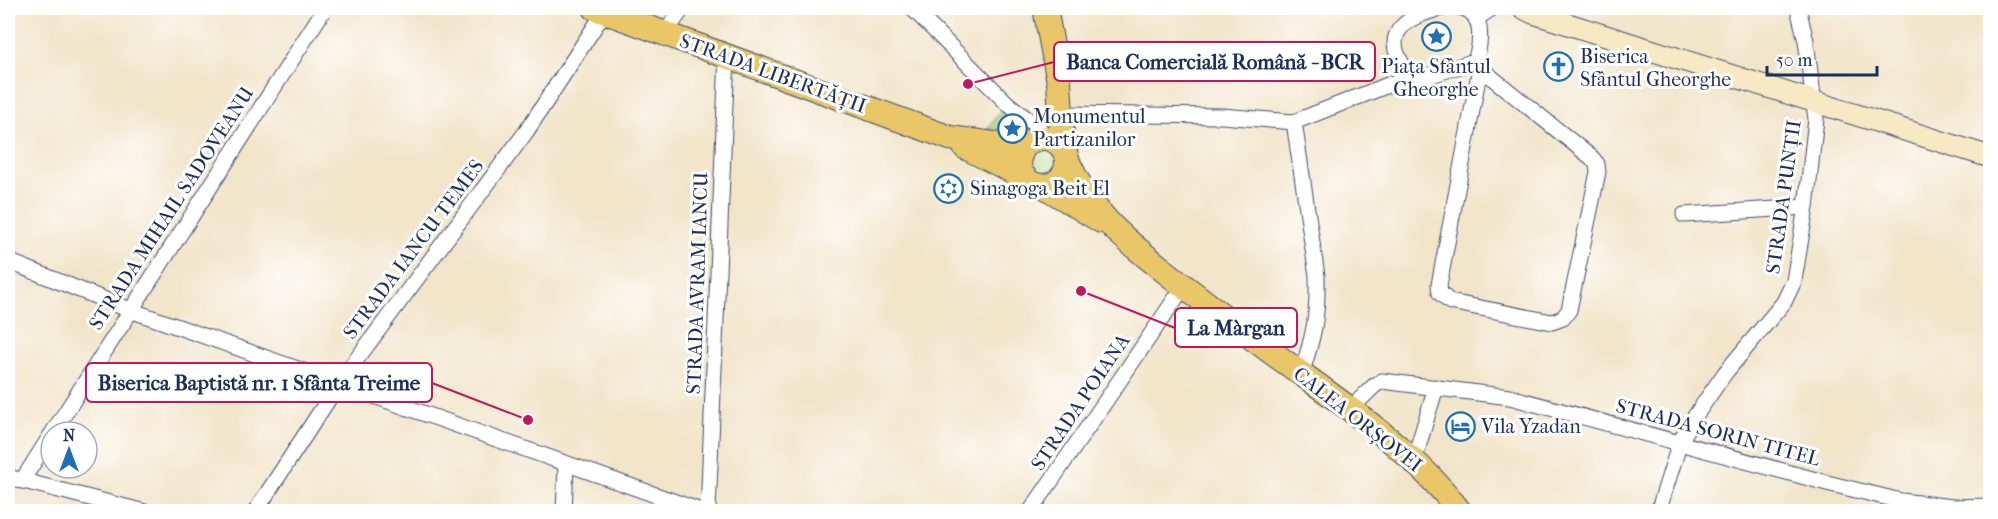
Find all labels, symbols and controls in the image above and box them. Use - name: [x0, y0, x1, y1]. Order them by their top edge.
- place icon: Piața Sfântul Gheorghe: [1420, 20, 1452, 52]
- street label: STRADA LIBERTĂȚII: [676, 28, 870, 118]
- scale bar: [1767, 39, 1876, 77]
- callout: Banca Comercială Română - BCR: [1054, 42, 1375, 81]
- place label: Biserica Sfântul Gheorghe: [1580, 45, 1731, 91]
- text: Banca Comercială Română - BCR: [1066, 50, 1366, 74]
- text: 50 m: [1776, 50, 1813, 71]
- church icon: Biserica Sfântul Gheorghe: [1543, 51, 1575, 83]
- place label: Piața Sfântul Gheorghe: [1381, 55, 1491, 101]
- street label: STRADA MIHAIL SADOVEANU: [84, 82, 259, 334]
- place label: Monumentul Partizanilor: [1033, 105, 1146, 151]
- place icon: Monumentul Partizanilor: [996, 112, 1028, 144]
- street label: STRADA PUNȚII: [1761, 118, 1806, 276]
- street label: STRADA IANCU TEMES: [338, 155, 488, 344]
- street label: STRADA AVRAM IANCU: [682, 171, 713, 395]
- synagogue icon: Sinagoga Beit El: [933, 172, 965, 204]
- place label: Sinagoga Beit El: [970, 177, 1110, 200]
- callout: La Màrgan: [1175, 308, 1297, 347]
- text: La Màrgan: [1187, 316, 1286, 340]
- street label: STRADA POIANA: [1026, 329, 1135, 475]
- street label: CALEA ORȘOVEI: [1288, 362, 1427, 478]
- callout: Biserica Baptistă nr. 1 Sfânta Treime: [86, 363, 432, 402]
- text: Biserica Baptistă nr. 1 Sfânta Treime: [98, 371, 421, 395]
- street label: STRADA SORIN TITEL: [1613, 394, 1822, 471]
- hotel icon: Vila Yzadan: [1444, 410, 1476, 442]
- place label: Vila Yzadan: [1480, 415, 1581, 438]
- north arrow: [39, 420, 99, 480]
- text: N: [63, 426, 76, 445]

